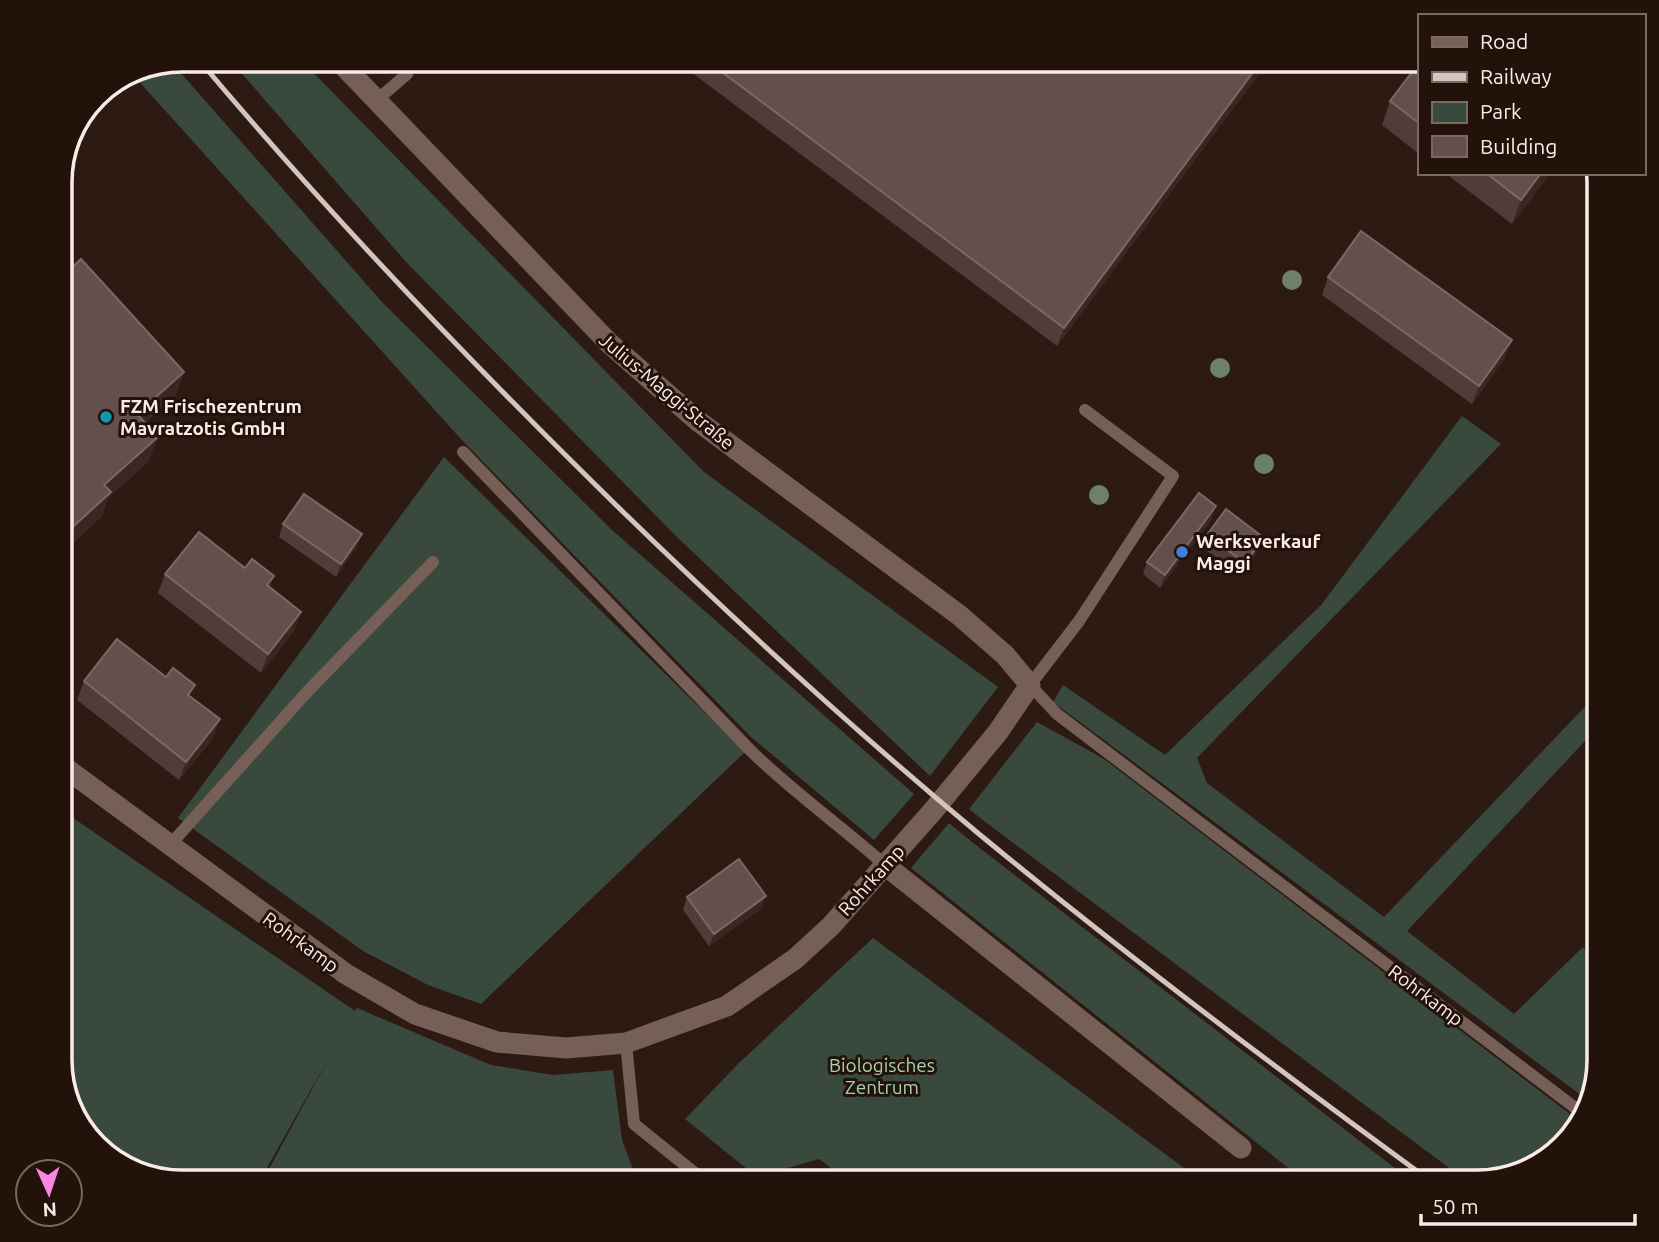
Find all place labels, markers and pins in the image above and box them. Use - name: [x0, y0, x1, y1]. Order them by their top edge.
- place label: FZM Frischezentrum Mavratzotis GmbH: [120, 395, 302, 439]
- marker: FZM Frischezentrum Mavratzotis GmbH: [98, 409, 114, 425]
- place label: Werksverkauf Maggi: [1196, 530, 1320, 574]
- marker: Werksverkauf Maggi: [1174, 544, 1190, 560]

